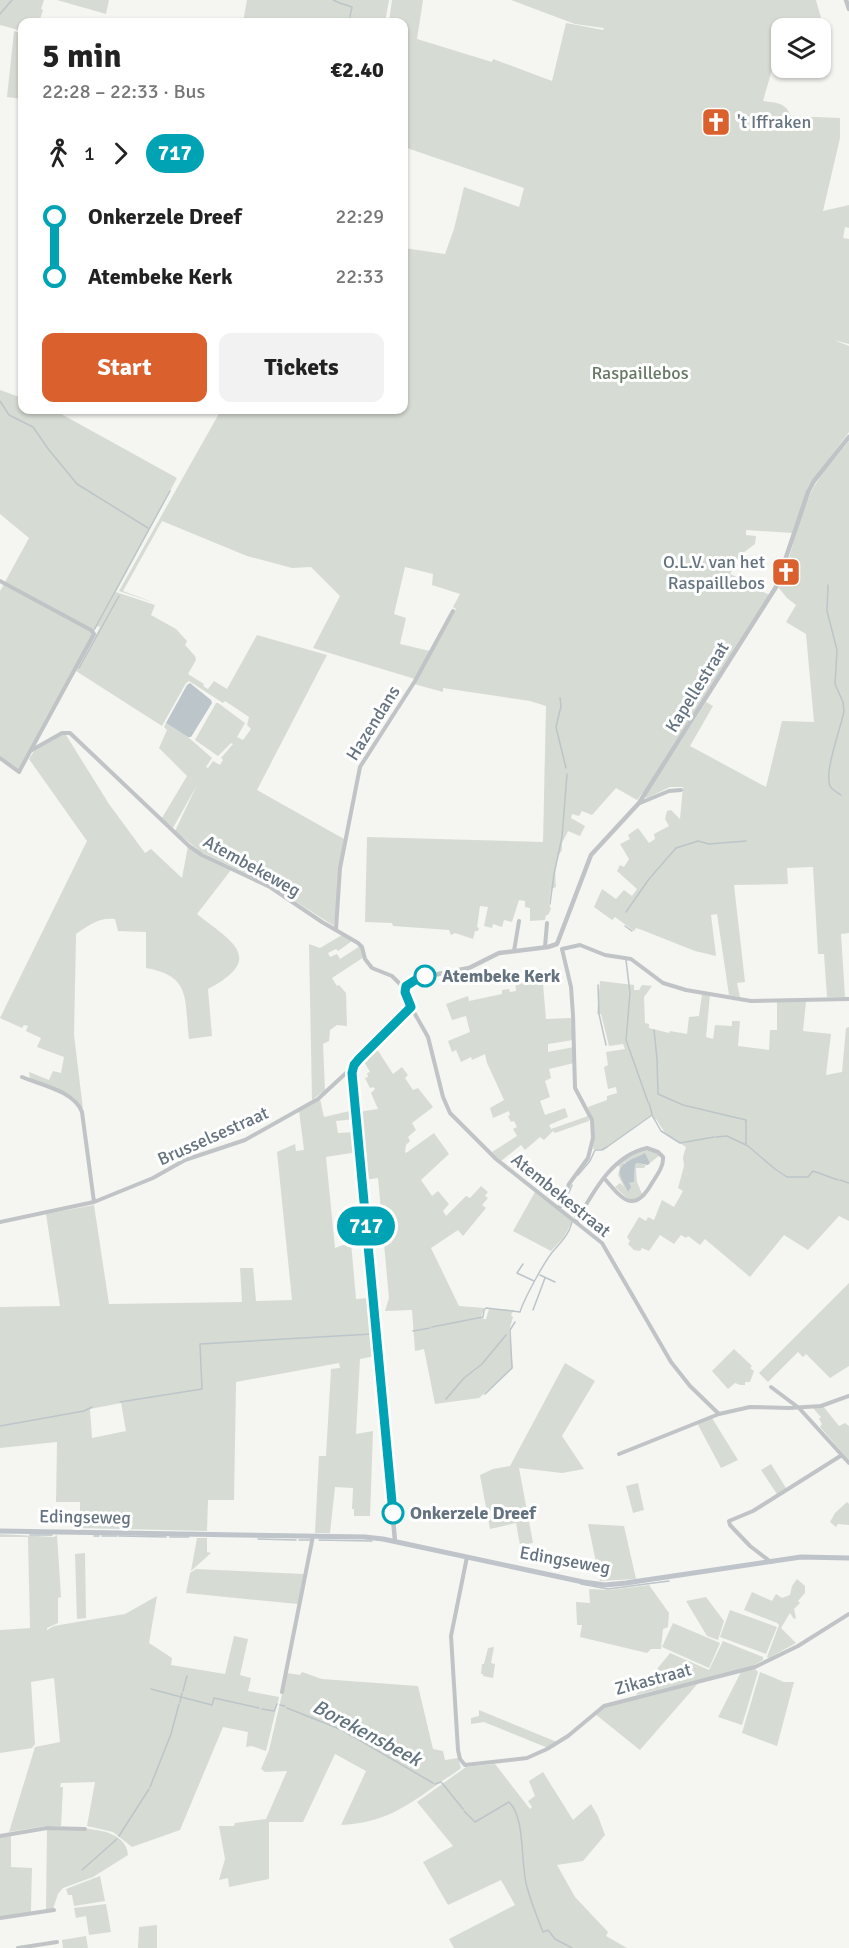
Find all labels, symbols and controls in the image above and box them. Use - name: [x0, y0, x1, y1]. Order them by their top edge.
- map controls: [771, 18, 831, 78]
- button: layers: [771, 18, 831, 78]
- text: 5 min: [42, 36, 122, 77]
- text: €2.40: [330, 56, 384, 83]
- text: 22:28 – 22:33 · Bus: [42, 79, 205, 104]
- church icon: 't Iffraken: [700, 106, 732, 138]
- place label: 't Iffraken: [737, 111, 811, 133]
- icon: walk: [42, 137, 75, 170]
- icon: forward: [104, 137, 137, 170]
- text: 717: [158, 140, 192, 166]
- text: 1: [84, 141, 95, 166]
- text: Onkerzele Dreef: [88, 203, 242, 230]
- text: 22:29: [335, 204, 384, 229]
- text: Atembeke Kerk: [88, 263, 233, 290]
- text: 22:33: [335, 264, 384, 289]
- button: Start: [42, 333, 207, 402]
- button: Tickets: [219, 333, 384, 402]
- park label: Raspaillebos: [591, 362, 689, 384]
- place label: O.L.V. van het Raspaillebos: [663, 551, 765, 594]
- church icon: O.L.V. van het Raspaillebos: [770, 556, 802, 588]
- street label: Kapellestraat: [660, 638, 734, 736]
- street label: Hazendans: [341, 681, 405, 765]
- street label: Atembekeweg: [200, 830, 304, 902]
- marker: Atembeke Kerk: [414, 965, 436, 987]
- place label: Atembeke Kerk: [442, 965, 561, 987]
- street label: Brusselsestraat: [154, 1102, 272, 1170]
- street label: Atembekestraat: [507, 1148, 615, 1242]
- line badge: 717: [332, 1206, 400, 1246]
- text: 717: [349, 1213, 383, 1239]
- marker: Onkerzele Dreef: [382, 1502, 404, 1524]
- place label: Onkerzele Dreef: [410, 1502, 537, 1524]
- street label: Edingseweg: [39, 1505, 131, 1529]
- street label: Edingseweg: [518, 1541, 612, 1579]
- street label: Zikastraat: [612, 1658, 694, 1700]
- water label: Borekensbeek: [308, 1694, 427, 1773]

